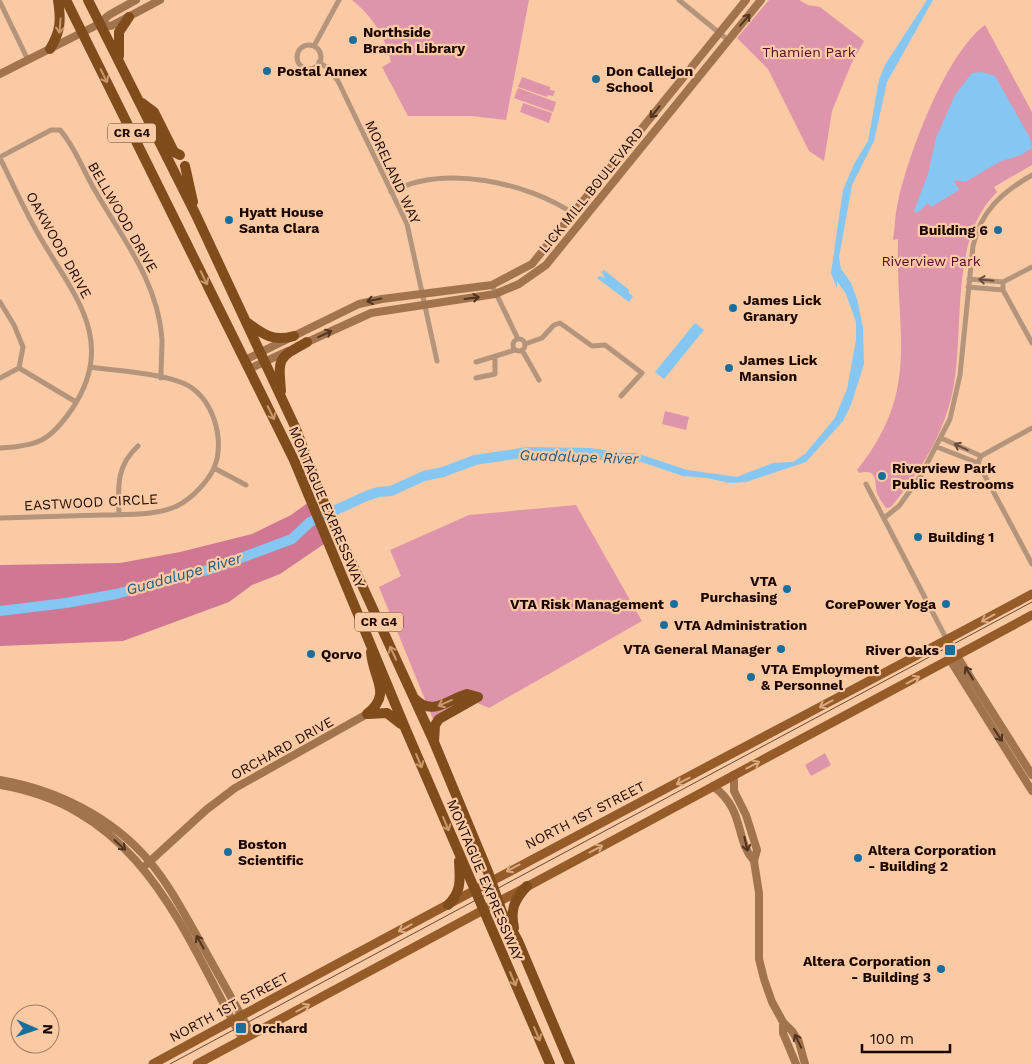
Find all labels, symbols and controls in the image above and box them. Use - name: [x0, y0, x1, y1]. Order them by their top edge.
- one-way arrow: [739, 14, 750, 27]
- one-way arrow: [55, 17, 64, 33]
- place label: Northside Branch Library: [363, 24, 465, 56]
- marker: Northside Branch Library: [347, 34, 359, 46]
- park label: Thamien Park: [762, 44, 856, 60]
- place label: Postal Annex: [277, 63, 368, 79]
- place label: Don Callejon School: [606, 63, 693, 95]
- marker: Postal Annex: [261, 65, 273, 77]
- one-way arrow: [99, 68, 109, 83]
- marker: Don Callejon School: [590, 73, 602, 85]
- one-way arrow: [650, 105, 661, 118]
- street label: MORELAND WAY: [362, 118, 424, 226]
- road number: CR G4: [108, 124, 156, 142]
- street label: LICK MILL BOULEVARD: [535, 124, 647, 256]
- street label: BELLWOOD DRIVE: [85, 159, 161, 275]
- street label: OAKWOOD DRIVE: [23, 189, 95, 301]
- place label: Hyatt House Santa Clara: [239, 204, 324, 236]
- marker: Hyatt House Santa Clara: [223, 214, 235, 226]
- place label: Building 6: [919, 222, 988, 238]
- marker: Building 6: [992, 224, 1004, 236]
- park label: Riverview Park: [881, 253, 981, 269]
- one-way arrow: [200, 270, 209, 285]
- one-way arrow: [978, 275, 994, 285]
- place label: James Lick Granary: [743, 292, 822, 324]
- one-way arrow: [464, 293, 480, 303]
- one-way arrow: [366, 296, 382, 306]
- marker: James Lick Granary: [727, 302, 739, 314]
- one-way arrow: [317, 329, 332, 339]
- place label: James Lick Mansion: [739, 352, 818, 384]
- marker: James Lick Mansion: [723, 362, 735, 374]
- one-way arrow: [267, 405, 276, 420]
- street label: MONTAGUE EXPRESSWAY: [286, 424, 368, 590]
- one-way arrow: [954, 442, 969, 452]
- water label: Guadalupe River: [519, 446, 640, 468]
- place label: Riverview Park Public Restrooms: [892, 460, 1015, 492]
- marker: Riverview Park Public Restrooms: [876, 470, 888, 482]
- street label: EASTWOOD CIRCLE: [24, 490, 158, 513]
- place label: Building 1: [928, 529, 994, 545]
- marker: Building 1: [912, 531, 924, 543]
- water label: Guadalupe River: [124, 549, 245, 599]
- place label: VTA Purchasing: [700, 573, 778, 605]
- marker: VTA Purchasing: [781, 583, 793, 595]
- place label: VTA Risk Management: [510, 596, 664, 612]
- place label: CorePower Yoga: [825, 596, 937, 612]
- marker: VTA Risk Management: [668, 598, 680, 610]
- marker: CorePower Yoga: [940, 598, 952, 610]
- road number: CR G4: [355, 612, 403, 632]
- one-way arrow: [980, 613, 995, 623]
- place label: VTA Administration: [674, 617, 807, 633]
- marker: VTA Administration: [658, 619, 670, 631]
- place label: VTA General Manager: [623, 641, 771, 657]
- place label: River Oaks: [865, 642, 940, 658]
- marker: VTA General Manager: [775, 643, 787, 655]
- marker: River Oaks: [943, 643, 957, 657]
- place label: Qorvo: [321, 646, 362, 662]
- one-way arrow: [388, 646, 397, 661]
- marker: Qorvo: [305, 648, 317, 660]
- place label: VTA Employment & Personnel: [761, 661, 879, 693]
- one-way arrow: [964, 666, 974, 680]
- marker: VTA Employment & Personnel: [745, 671, 757, 683]
- one-way arrow: [905, 675, 920, 684]
- one-way arrow: [438, 699, 453, 709]
- one-way arrow: [819, 699, 834, 709]
- street label: ORCHARD DRIVE: [228, 713, 336, 783]
- one-way arrow: [993, 727, 1003, 741]
- one-way arrow: [415, 753, 425, 768]
- one-way arrow: [746, 760, 761, 770]
- one-way arrow: [676, 777, 691, 786]
- street label: NORTH 1ST STREET: [522, 778, 648, 852]
- street label: MONTAGUE EXPRESSWAY: [444, 797, 526, 963]
- one-way arrow: [442, 816, 452, 831]
- place label: Boston Scientific: [238, 836, 304, 868]
- one-way arrow: [741, 836, 751, 852]
- one-way arrow: [114, 839, 127, 851]
- place label: Altera Corporation - Building 2: [868, 842, 996, 874]
- one-way arrow: [589, 844, 604, 854]
- marker: Boston Scientific: [222, 846, 234, 858]
- marker: Altera Corporation - Building 2: [852, 852, 864, 864]
- one-way arrow: [506, 864, 521, 873]
- one-way arrow: [398, 923, 413, 933]
- one-way arrow: [195, 935, 205, 950]
- place label: Altera Corporation - Building 3: [803, 953, 931, 985]
- marker: Altera Corporation - Building 3: [935, 963, 947, 975]
- street label: NORTH 1ST STREET: [167, 969, 292, 1045]
- one-way arrow: [509, 971, 518, 986]
- one-way arrow: [295, 1003, 310, 1013]
- north arrow: [10, 1004, 60, 1054]
- place label: Orchard: [252, 1020, 308, 1036]
- marker: Orchard: [234, 1021, 248, 1035]
- scale bar: [862, 1022, 950, 1054]
- text: N: [40, 1024, 56, 1035]
- one-way arrow: [533, 1026, 543, 1041]
- text: 100 m: [870, 1030, 914, 1048]
- one-way arrow: [792, 1034, 802, 1049]

